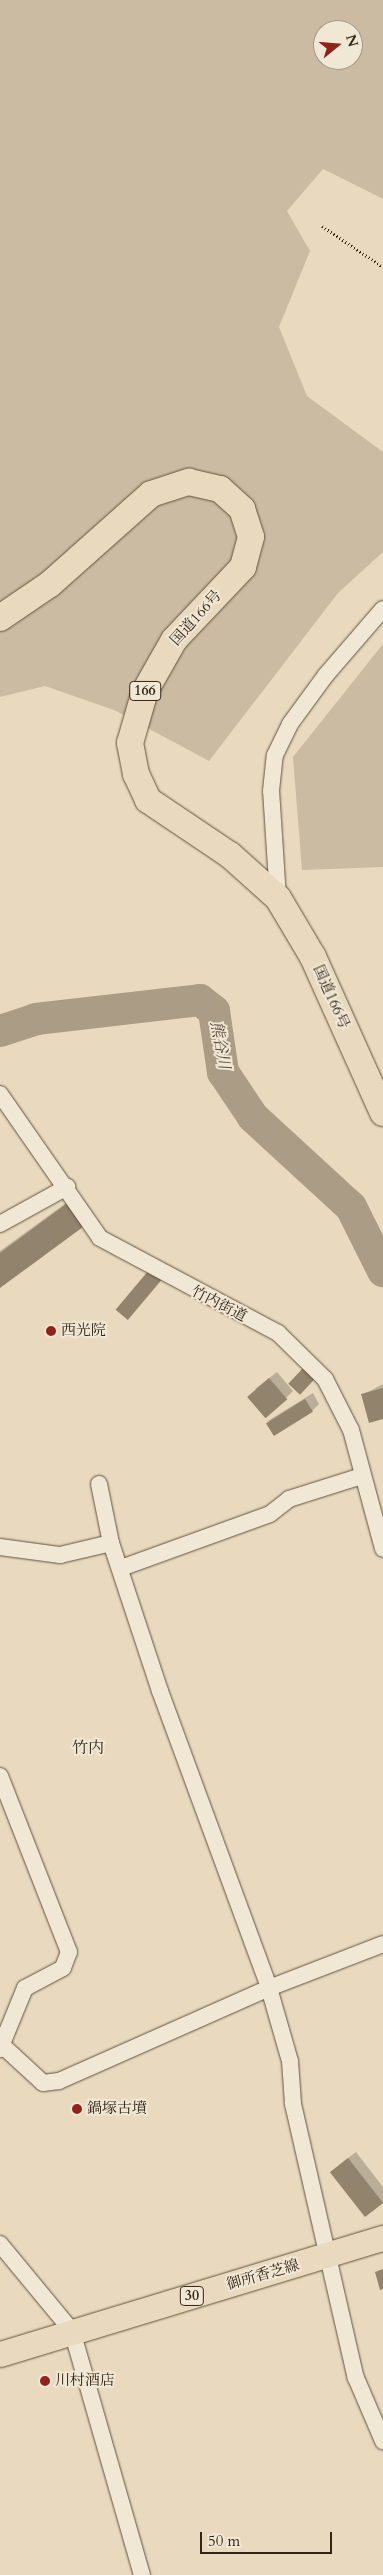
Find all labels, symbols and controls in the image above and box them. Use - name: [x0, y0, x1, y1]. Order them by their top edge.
- north arrow: [313, 20, 363, 70]
- text: N: [341, 32, 363, 49]
- street label: 国道166号: [167, 587, 225, 649]
- road number: 166: [129, 679, 161, 702]
- street label: 国道166号: [309, 962, 353, 1032]
- water label: 熊谷川: [206, 1020, 234, 1070]
- street label: 竹内街道: [188, 1282, 250, 1326]
- place label: 西光院: [61, 1322, 106, 1340]
- marker: 西光院: [45, 1325, 57, 1337]
- district label: 竹内: [72, 1738, 104, 1758]
- place label: 鍋塚古墳: [87, 2100, 147, 2118]
- marker: 鍋塚古墳: [71, 2103, 83, 2115]
- street label: 御所香芝線: [224, 2256, 302, 2294]
- road number: 30: [180, 2284, 204, 2308]
- place label: 川村酒店: [55, 2372, 115, 2390]
- marker: 川村酒店: [39, 2375, 51, 2387]
- scale bar: [203, 2522, 336, 2554]
- text: 50 m: [208, 2531, 240, 2551]

